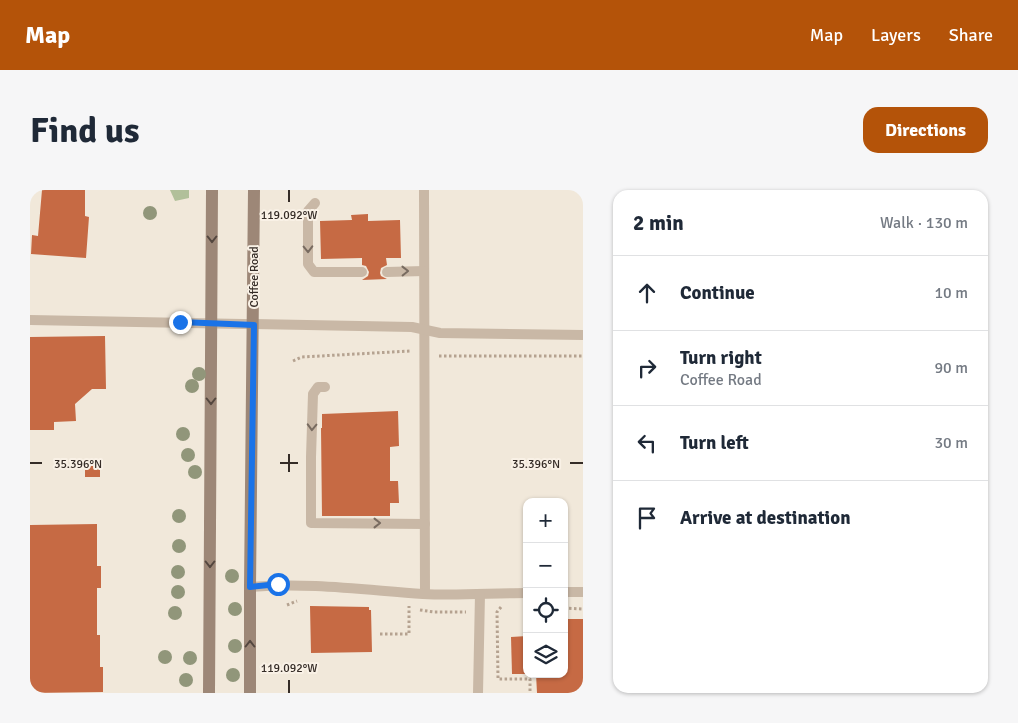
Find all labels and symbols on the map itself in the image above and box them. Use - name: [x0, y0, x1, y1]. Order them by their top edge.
- text: 119.092°W: [261, 208, 317, 223]
- one-way arrow: [207, 235, 217, 243]
- street label: Coffee Road: [247, 246, 262, 308]
- one-way arrow: [303, 246, 313, 253]
- one-way arrow: [402, 266, 409, 276]
- route end: [169, 311, 192, 334]
- one-way arrow: [206, 398, 216, 405]
- one-way arrow: [306, 423, 317, 431]
- text: 35.396°N: [54, 457, 102, 472]
- text: 35.396°N: [512, 457, 560, 472]
- one-way arrow: [374, 518, 382, 528]
- one-way arrow: [204, 560, 215, 568]
- route start: [267, 573, 290, 596]
- one-way arrow: [245, 640, 255, 648]
- text: 119.092°W: [261, 661, 317, 676]

